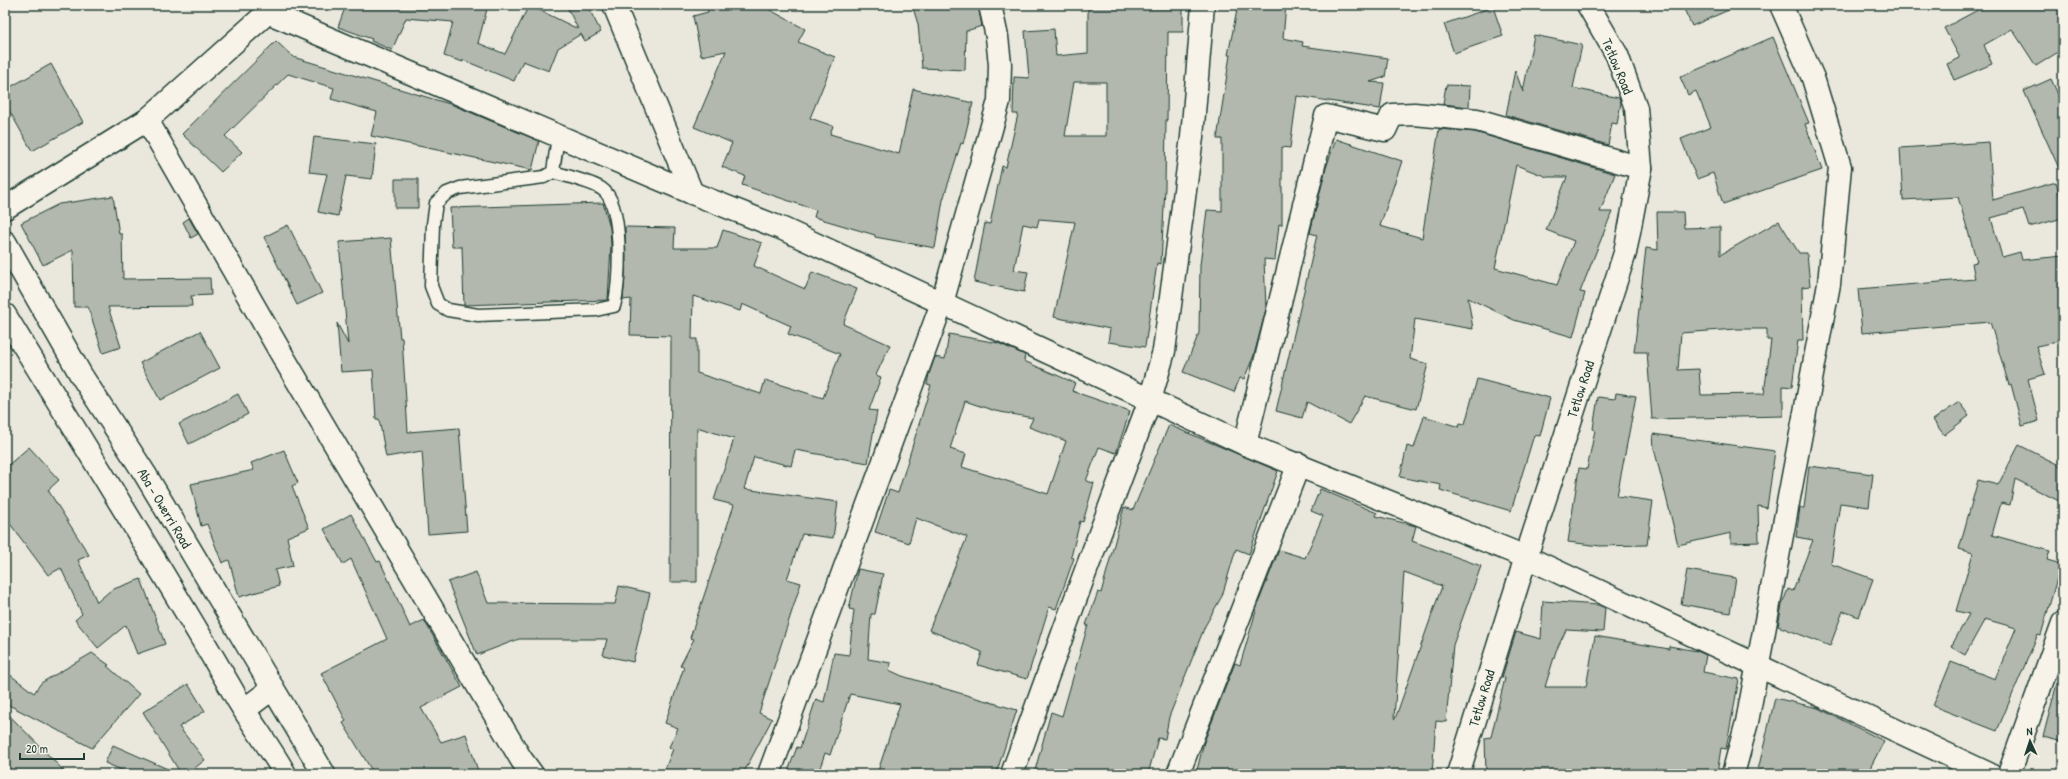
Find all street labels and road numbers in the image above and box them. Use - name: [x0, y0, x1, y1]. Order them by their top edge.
- street label: Tetlow Road: [1598, 35, 1638, 97]
- street label: Tetlow Road: [1562, 358, 1598, 420]
- street label: Aba - Owerri Road: [134, 464, 197, 552]
- street label: Tetlow Road: [1463, 667, 1499, 729]

